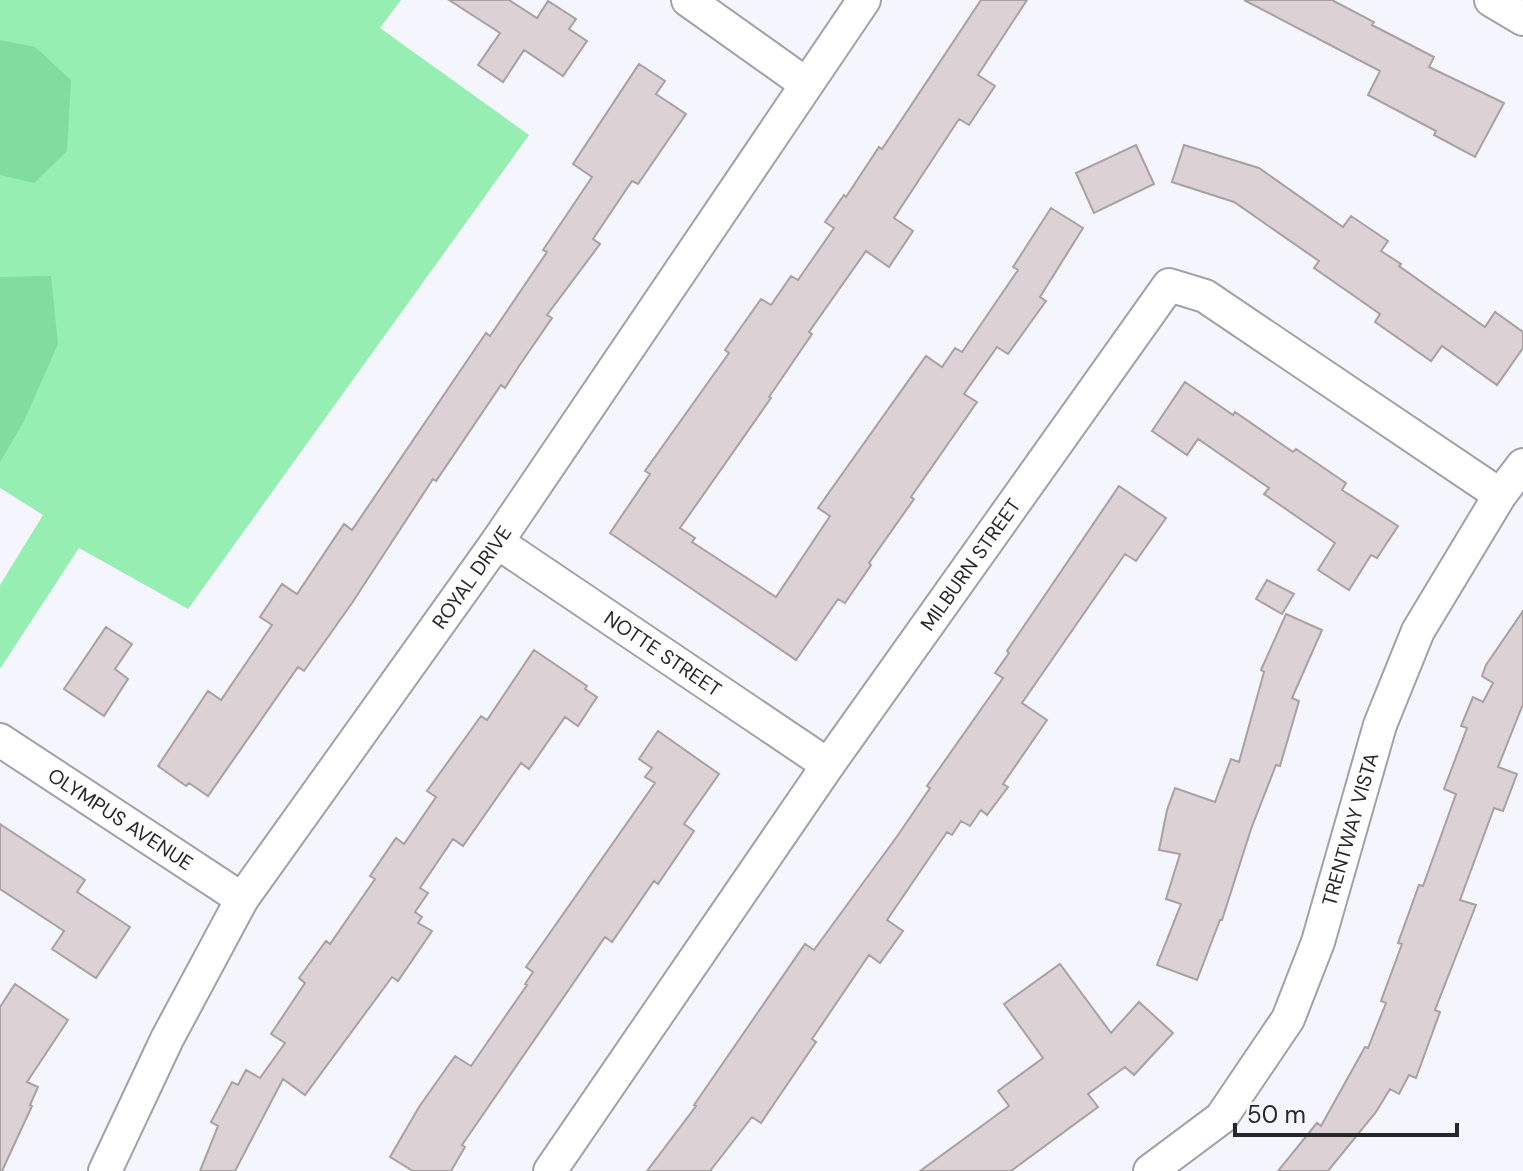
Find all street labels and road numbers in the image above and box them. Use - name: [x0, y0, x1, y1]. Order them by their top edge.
- street label: MILBURN STREET: [915, 493, 1026, 636]
- street label: ROYAL DRIVE: [426, 521, 517, 634]
- street label: NOTTE STREET: [599, 605, 727, 703]
- street label: TRENTWAY VISTA: [1316, 750, 1384, 909]
- street label: OLYMPUS AVENUE: [43, 762, 198, 876]

